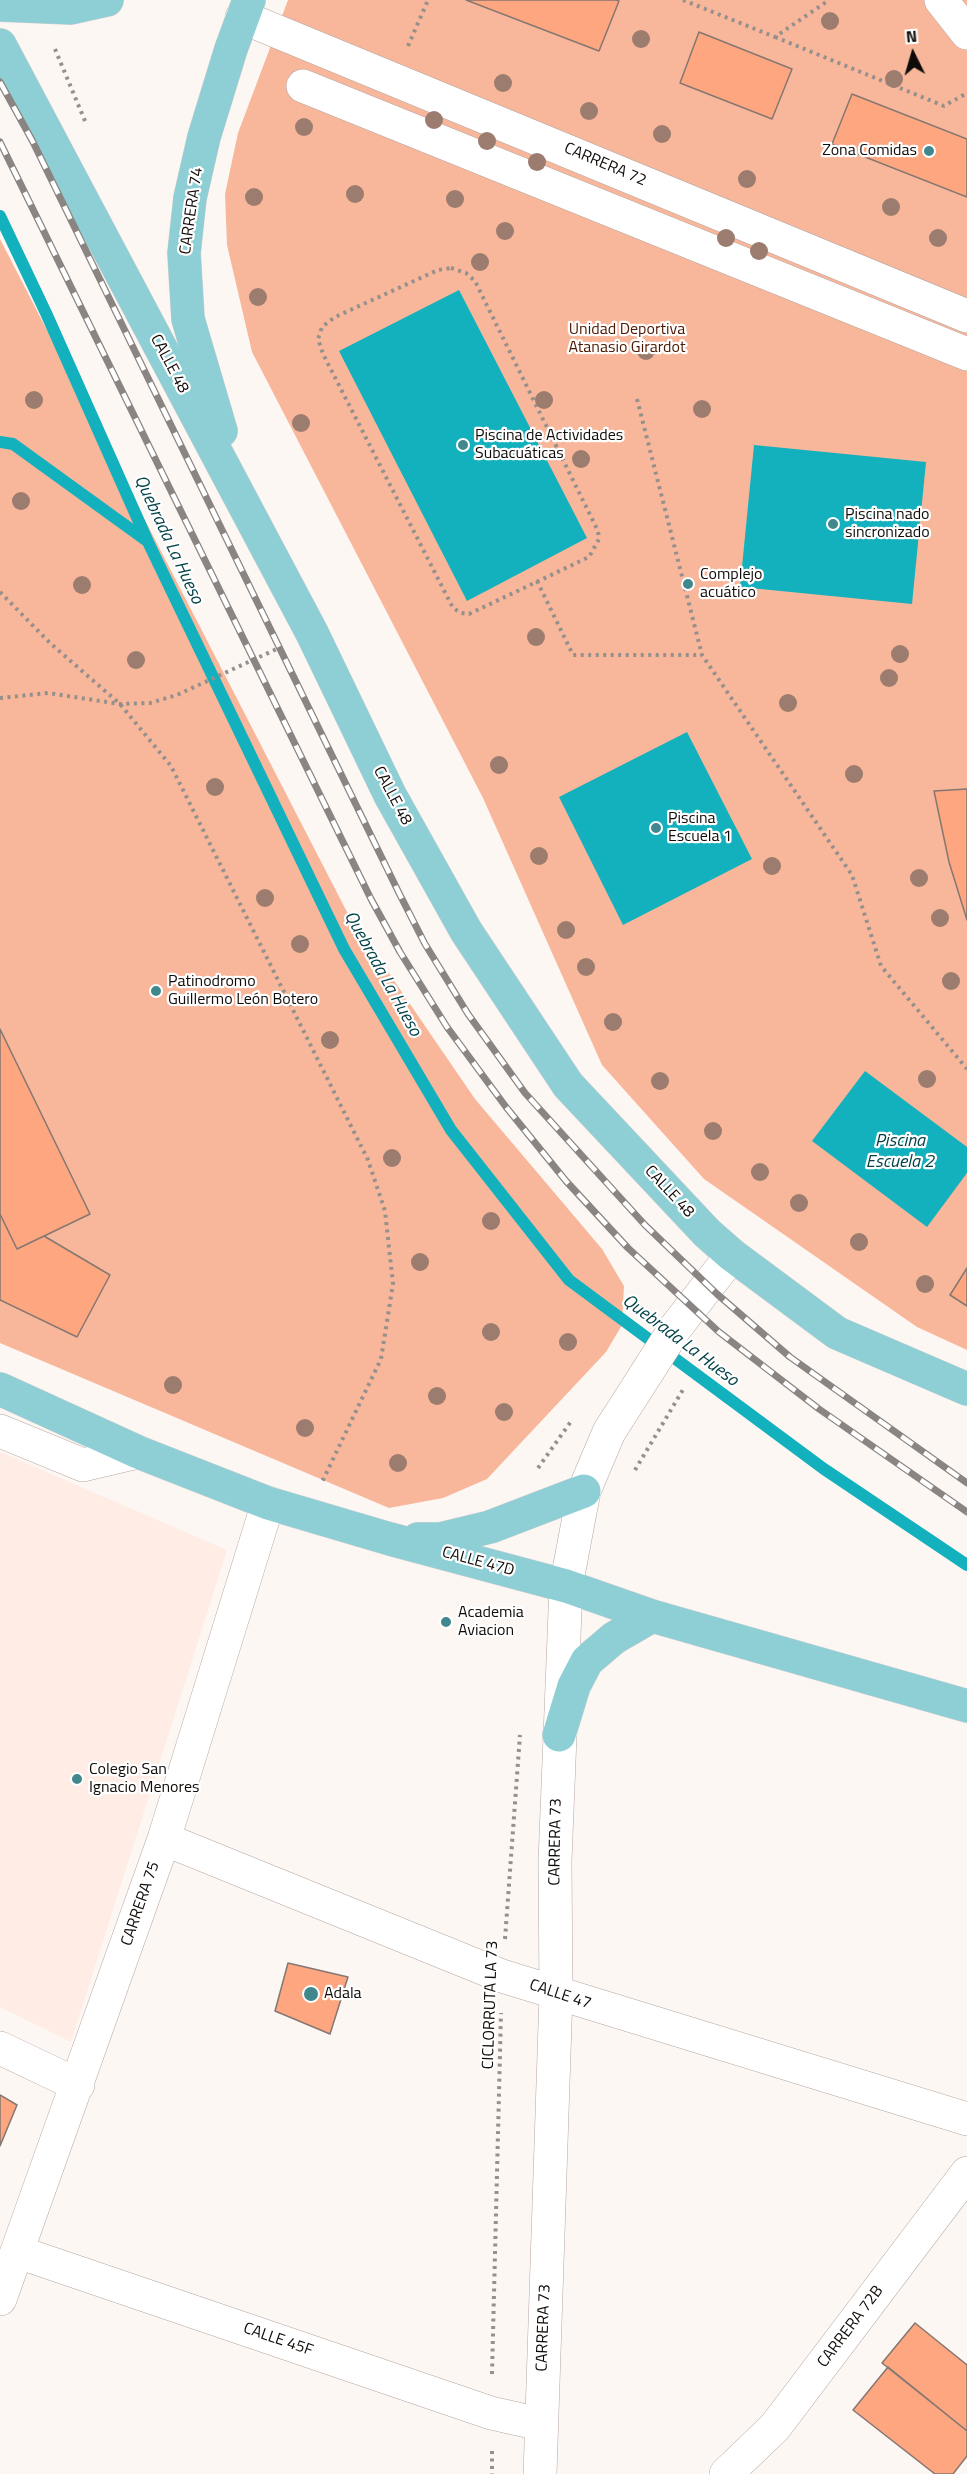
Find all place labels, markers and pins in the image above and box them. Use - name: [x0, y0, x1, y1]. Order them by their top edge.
- place label: Zona Comidas: [822, 141, 917, 161]
- marker: Zona Comidas: [922, 144, 936, 158]
- place label: Piscina de Actividades Subacuáticas: [475, 426, 623, 464]
- marker: Piscina de Actividades Subacuáticas: [456, 438, 470, 452]
- place label: Piscina nado sincronizado: [845, 505, 930, 543]
- marker: Piscina nado sincronizado: [826, 517, 840, 531]
- place label: Complejo acuático: [700, 565, 763, 603]
- marker: Complejo acuático: [681, 577, 695, 591]
- place label: Piscina Escuela 1: [668, 809, 732, 847]
- marker: Piscina Escuela 1: [649, 821, 663, 835]
- place label: Patinodromo Guillermo León Botero: [168, 972, 318, 1010]
- marker: Patinodromo Guillermo León Botero: [149, 984, 163, 998]
- place label: Academia Aviacion: [458, 1603, 524, 1641]
- marker: Academia Aviacion: [439, 1615, 453, 1629]
- place label: Colegio San Ignacio Menores: [89, 1760, 199, 1798]
- marker: Colegio San Ignacio Menores: [70, 1772, 84, 1786]
- place label: Adala: [324, 1984, 362, 2004]
- marker: Adala: [302, 1985, 320, 2003]

